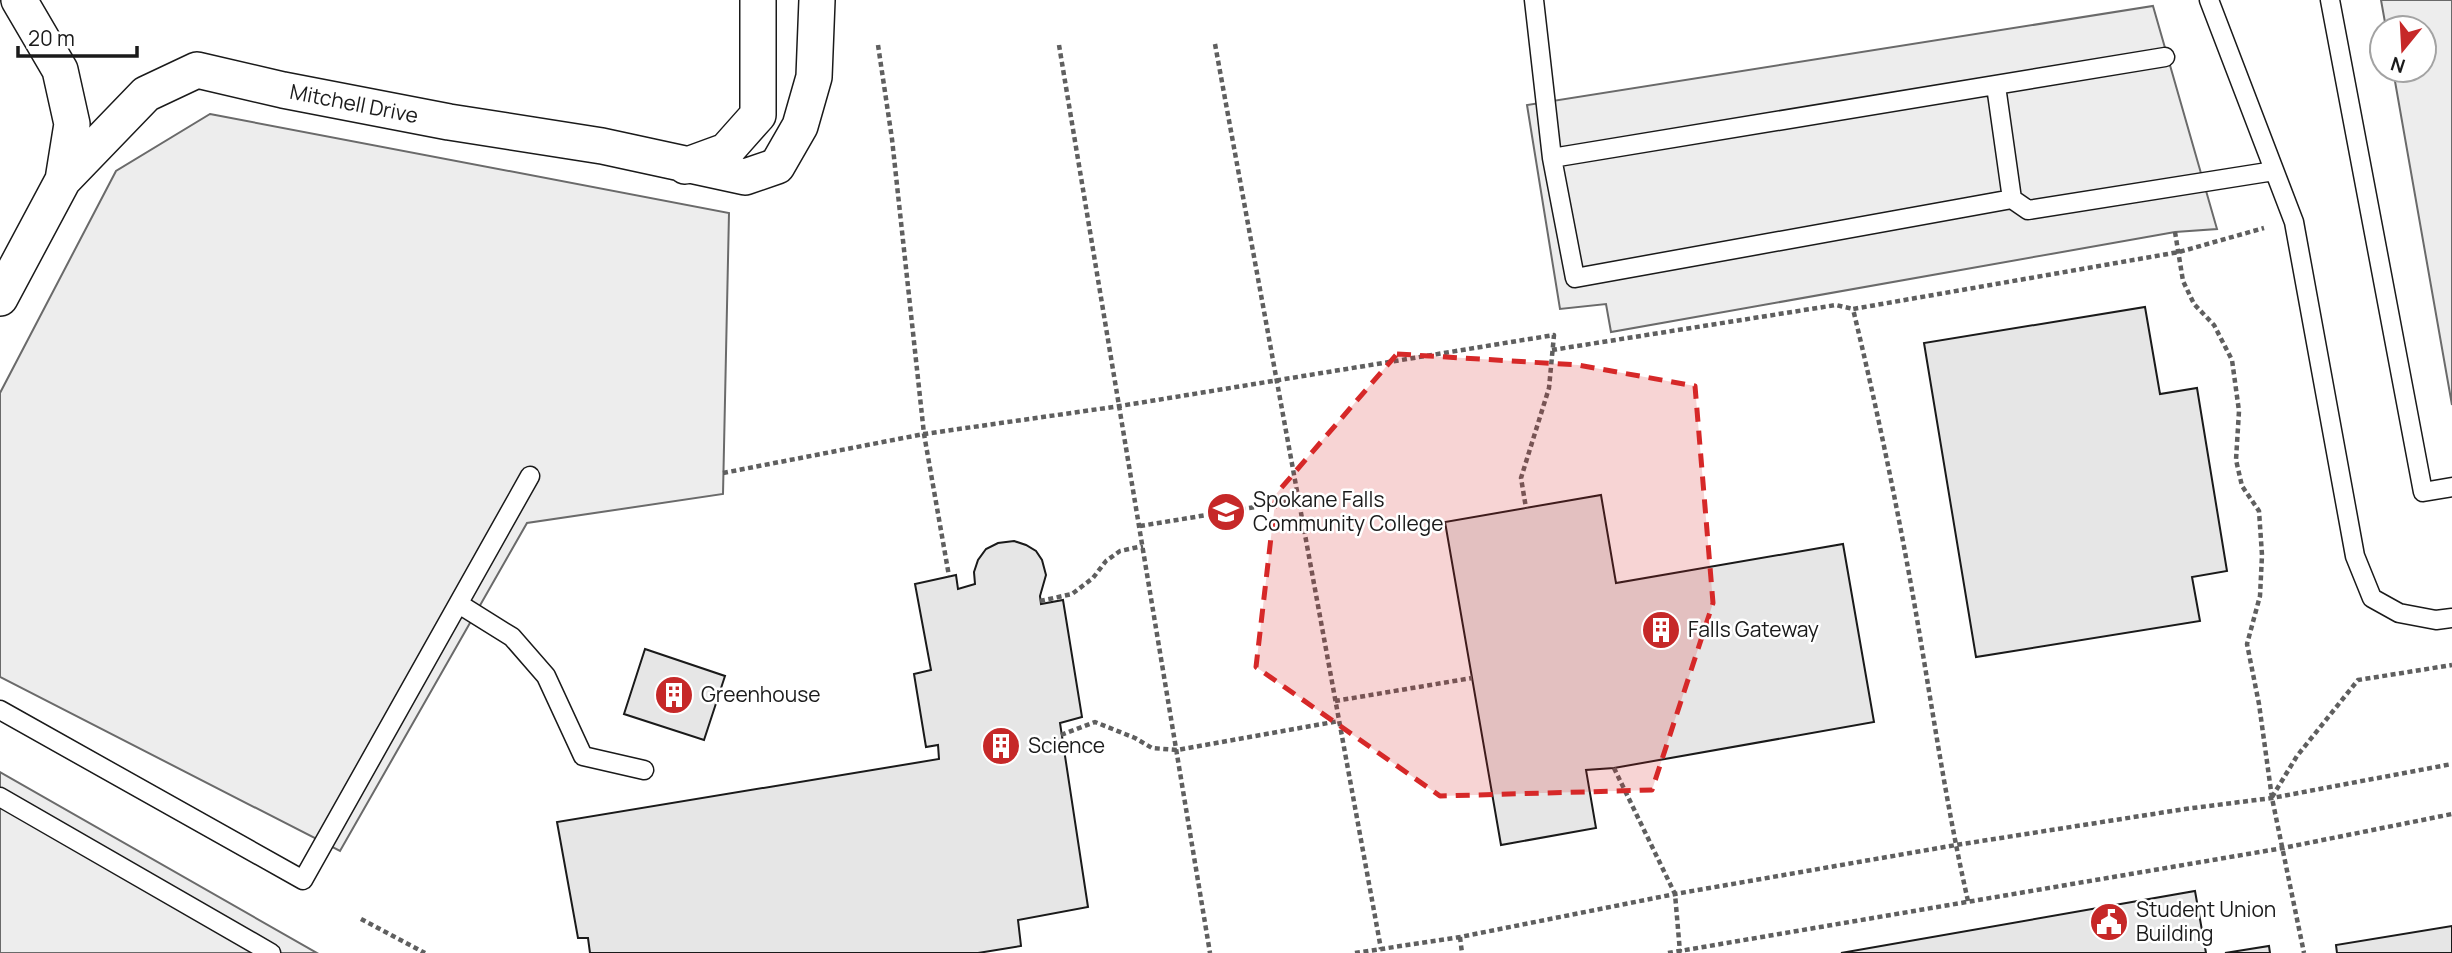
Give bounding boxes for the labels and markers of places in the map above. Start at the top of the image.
place label: Spokane Falls Community College [1253,485,1444,537]
school or university icon: Spokane Falls Community College [1205,491,1247,533]
building icon: Falls Gateway [1640,609,1682,651]
place label: Falls Gateway [1688,615,1819,643]
building icon: Greenhouse [653,674,695,716]
place label: Greenhouse [701,680,821,708]
building icon: Science [980,725,1022,767]
place label: Science [1028,731,1105,759]
place label: Student Union Building [2136,895,2276,947]
public building icon: Student Union Building [2088,901,2130,943]

